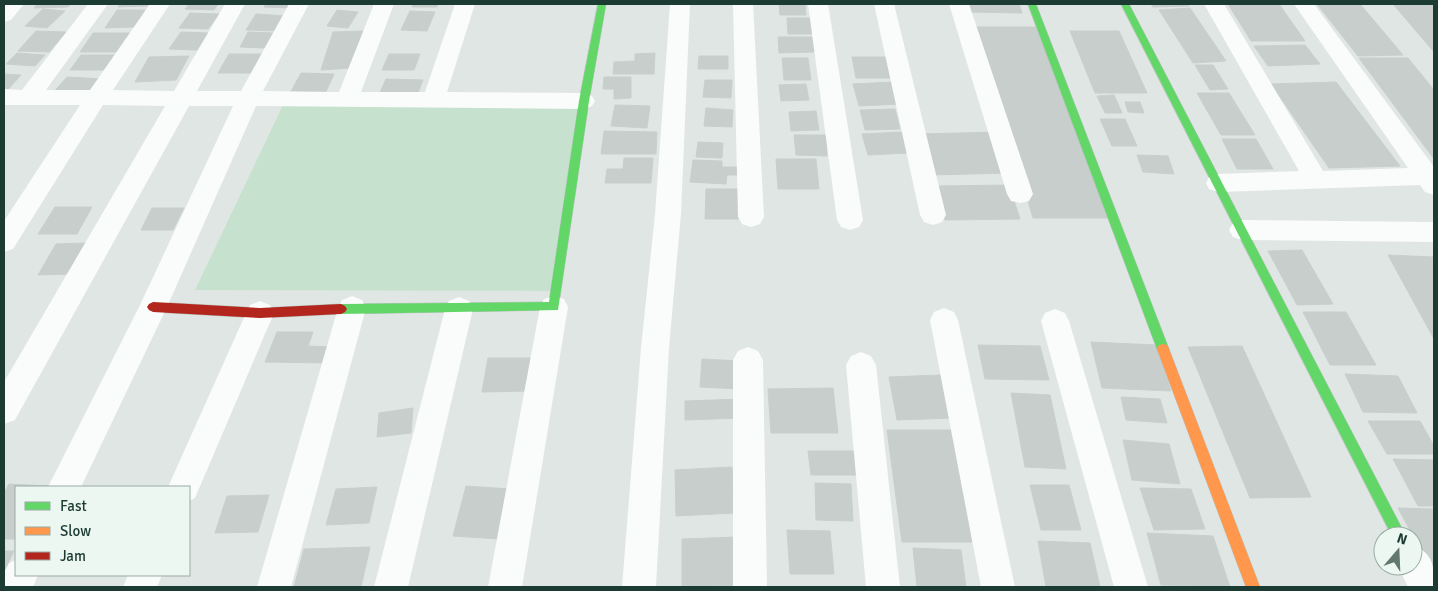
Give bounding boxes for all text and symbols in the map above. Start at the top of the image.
legend [15,486,190,576]
text: Fast [60,497,87,515]
text: Slow [60,522,91,540]
north arrow [1373,526,1423,576]
text: N [1395,530,1409,549]
text: Jam [60,547,86,565]

